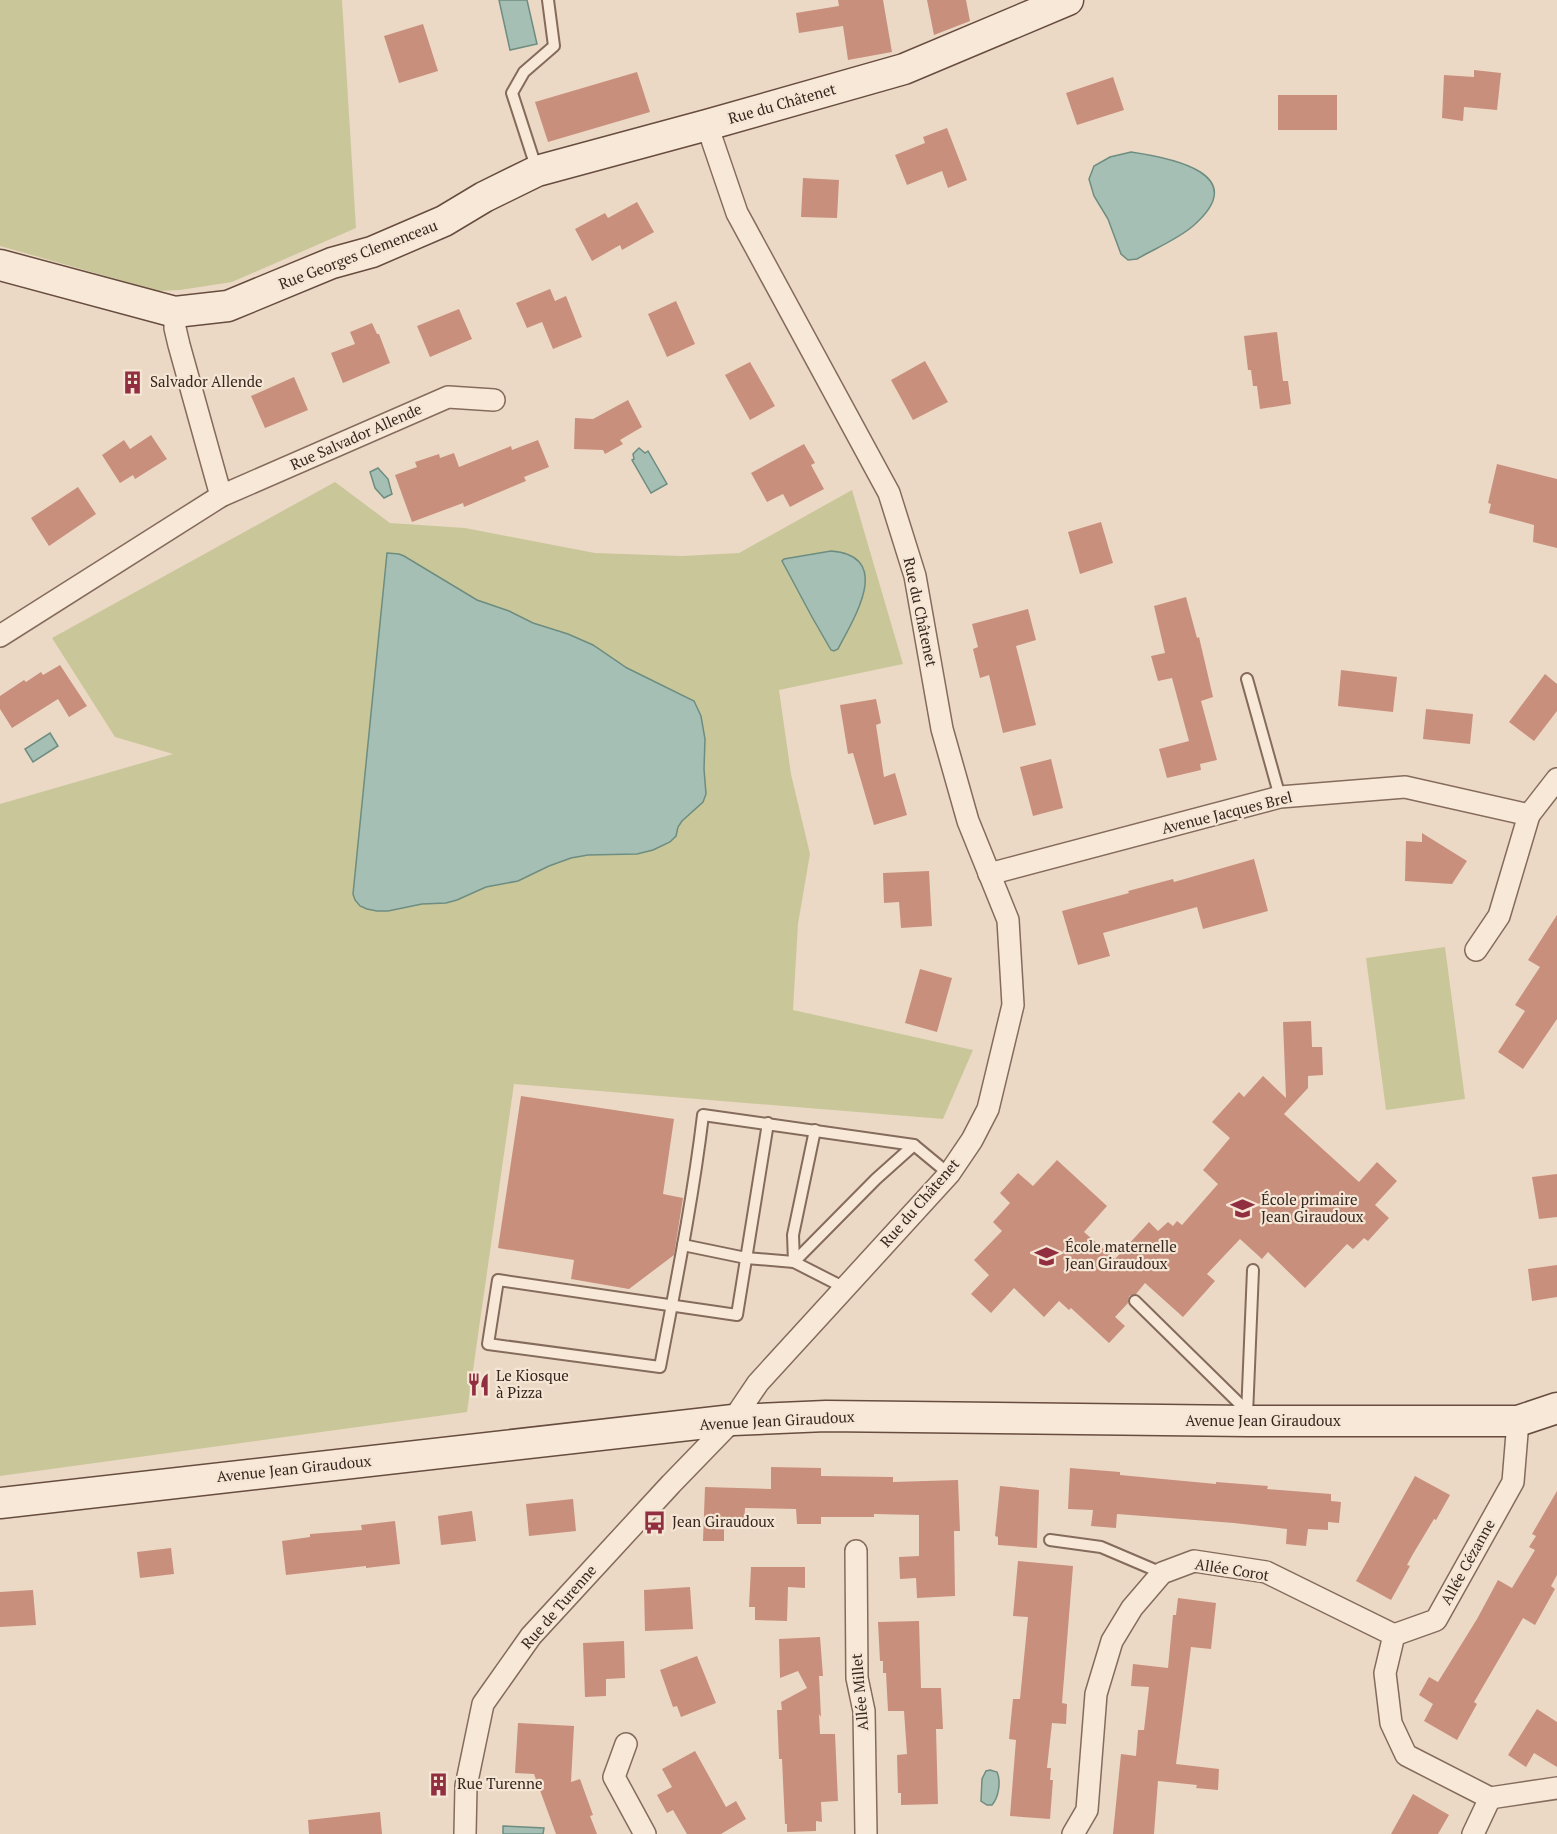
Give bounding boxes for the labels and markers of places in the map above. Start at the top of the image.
building icon: Salvador Allende [119,369,145,395]
place label: Salvador Allende [150,371,263,391]
place label: École primaire Jean Giraudoux [1261,1189,1364,1226]
school or university icon: École primaire Jean Giraudoux [1230,1196,1256,1222]
place label: École maternelle Jean Giraudoux [1065,1236,1177,1273]
school or university icon: École maternelle Jean Giraudoux [1034,1243,1060,1269]
place label: Le Kiosque à Pizza [496,1365,569,1402]
restaurant icon: Le Kiosque à Pizza [465,1372,491,1398]
bus stop icon: Jean Giraudoux [641,1509,667,1535]
place label: Jean Giraudoux [672,1511,775,1531]
building icon: Rue Turenne [426,1771,452,1797]
place label: Rue Turenne [457,1773,542,1793]

